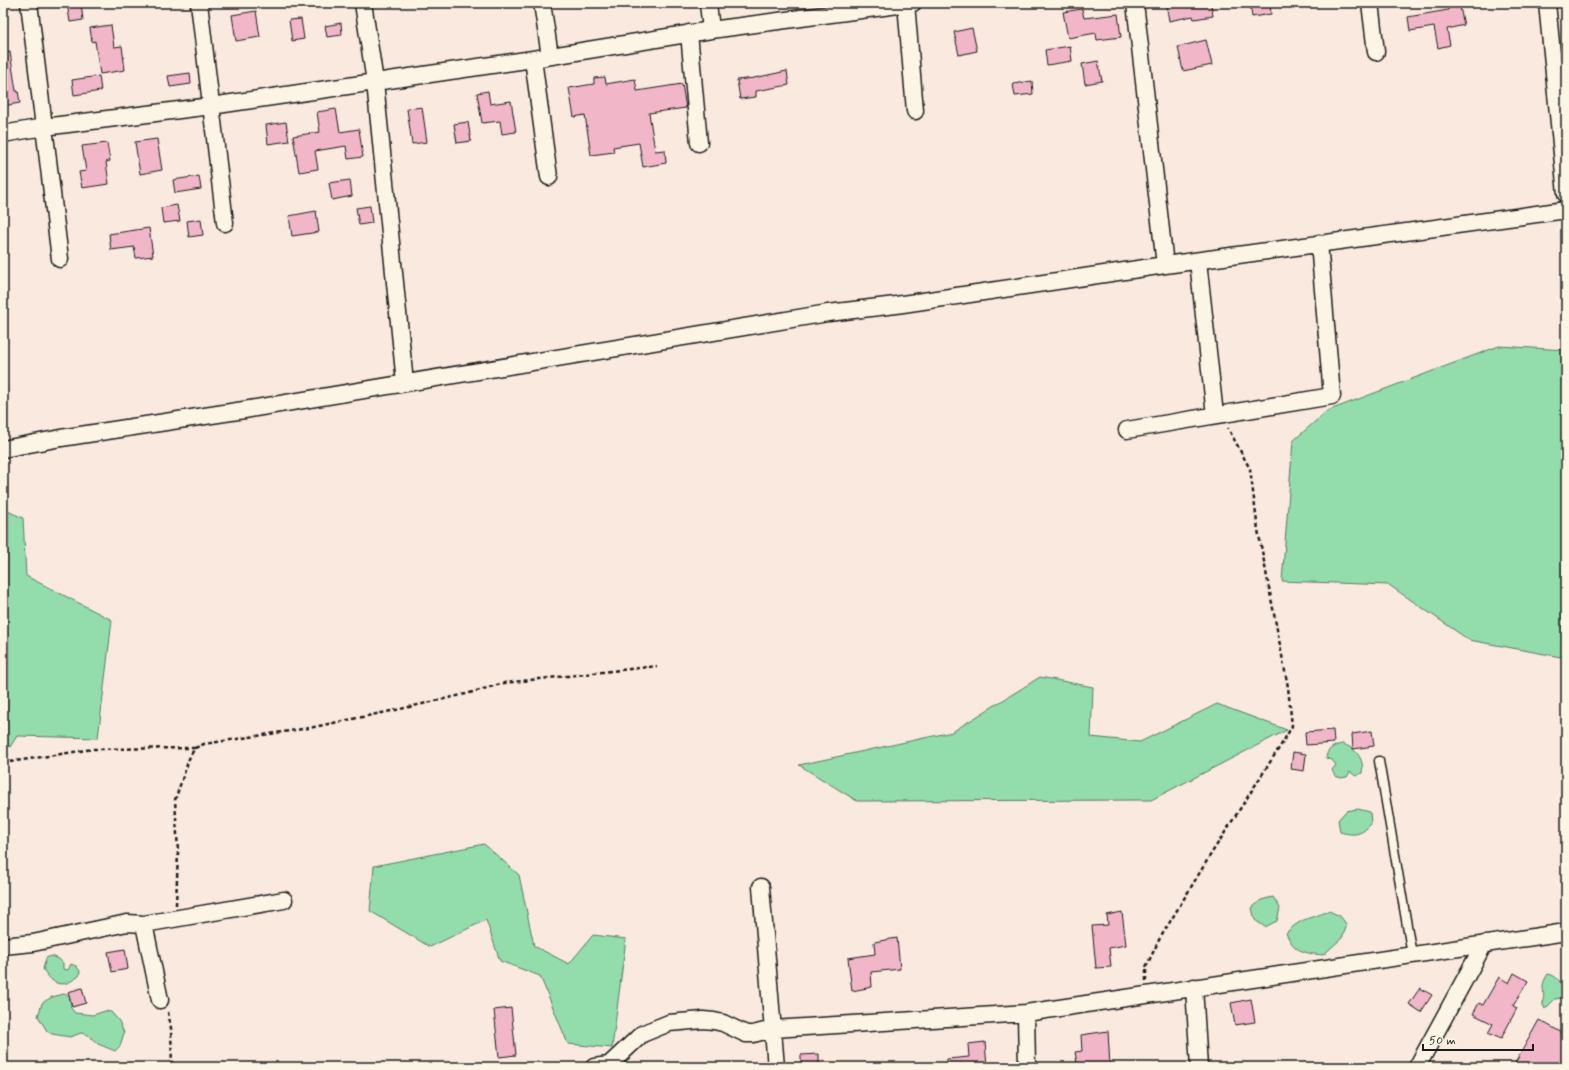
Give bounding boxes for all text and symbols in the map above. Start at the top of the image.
scale bar [1423,1026,1533,1052]
text: 50 m [1429,1033,1456,1049]

